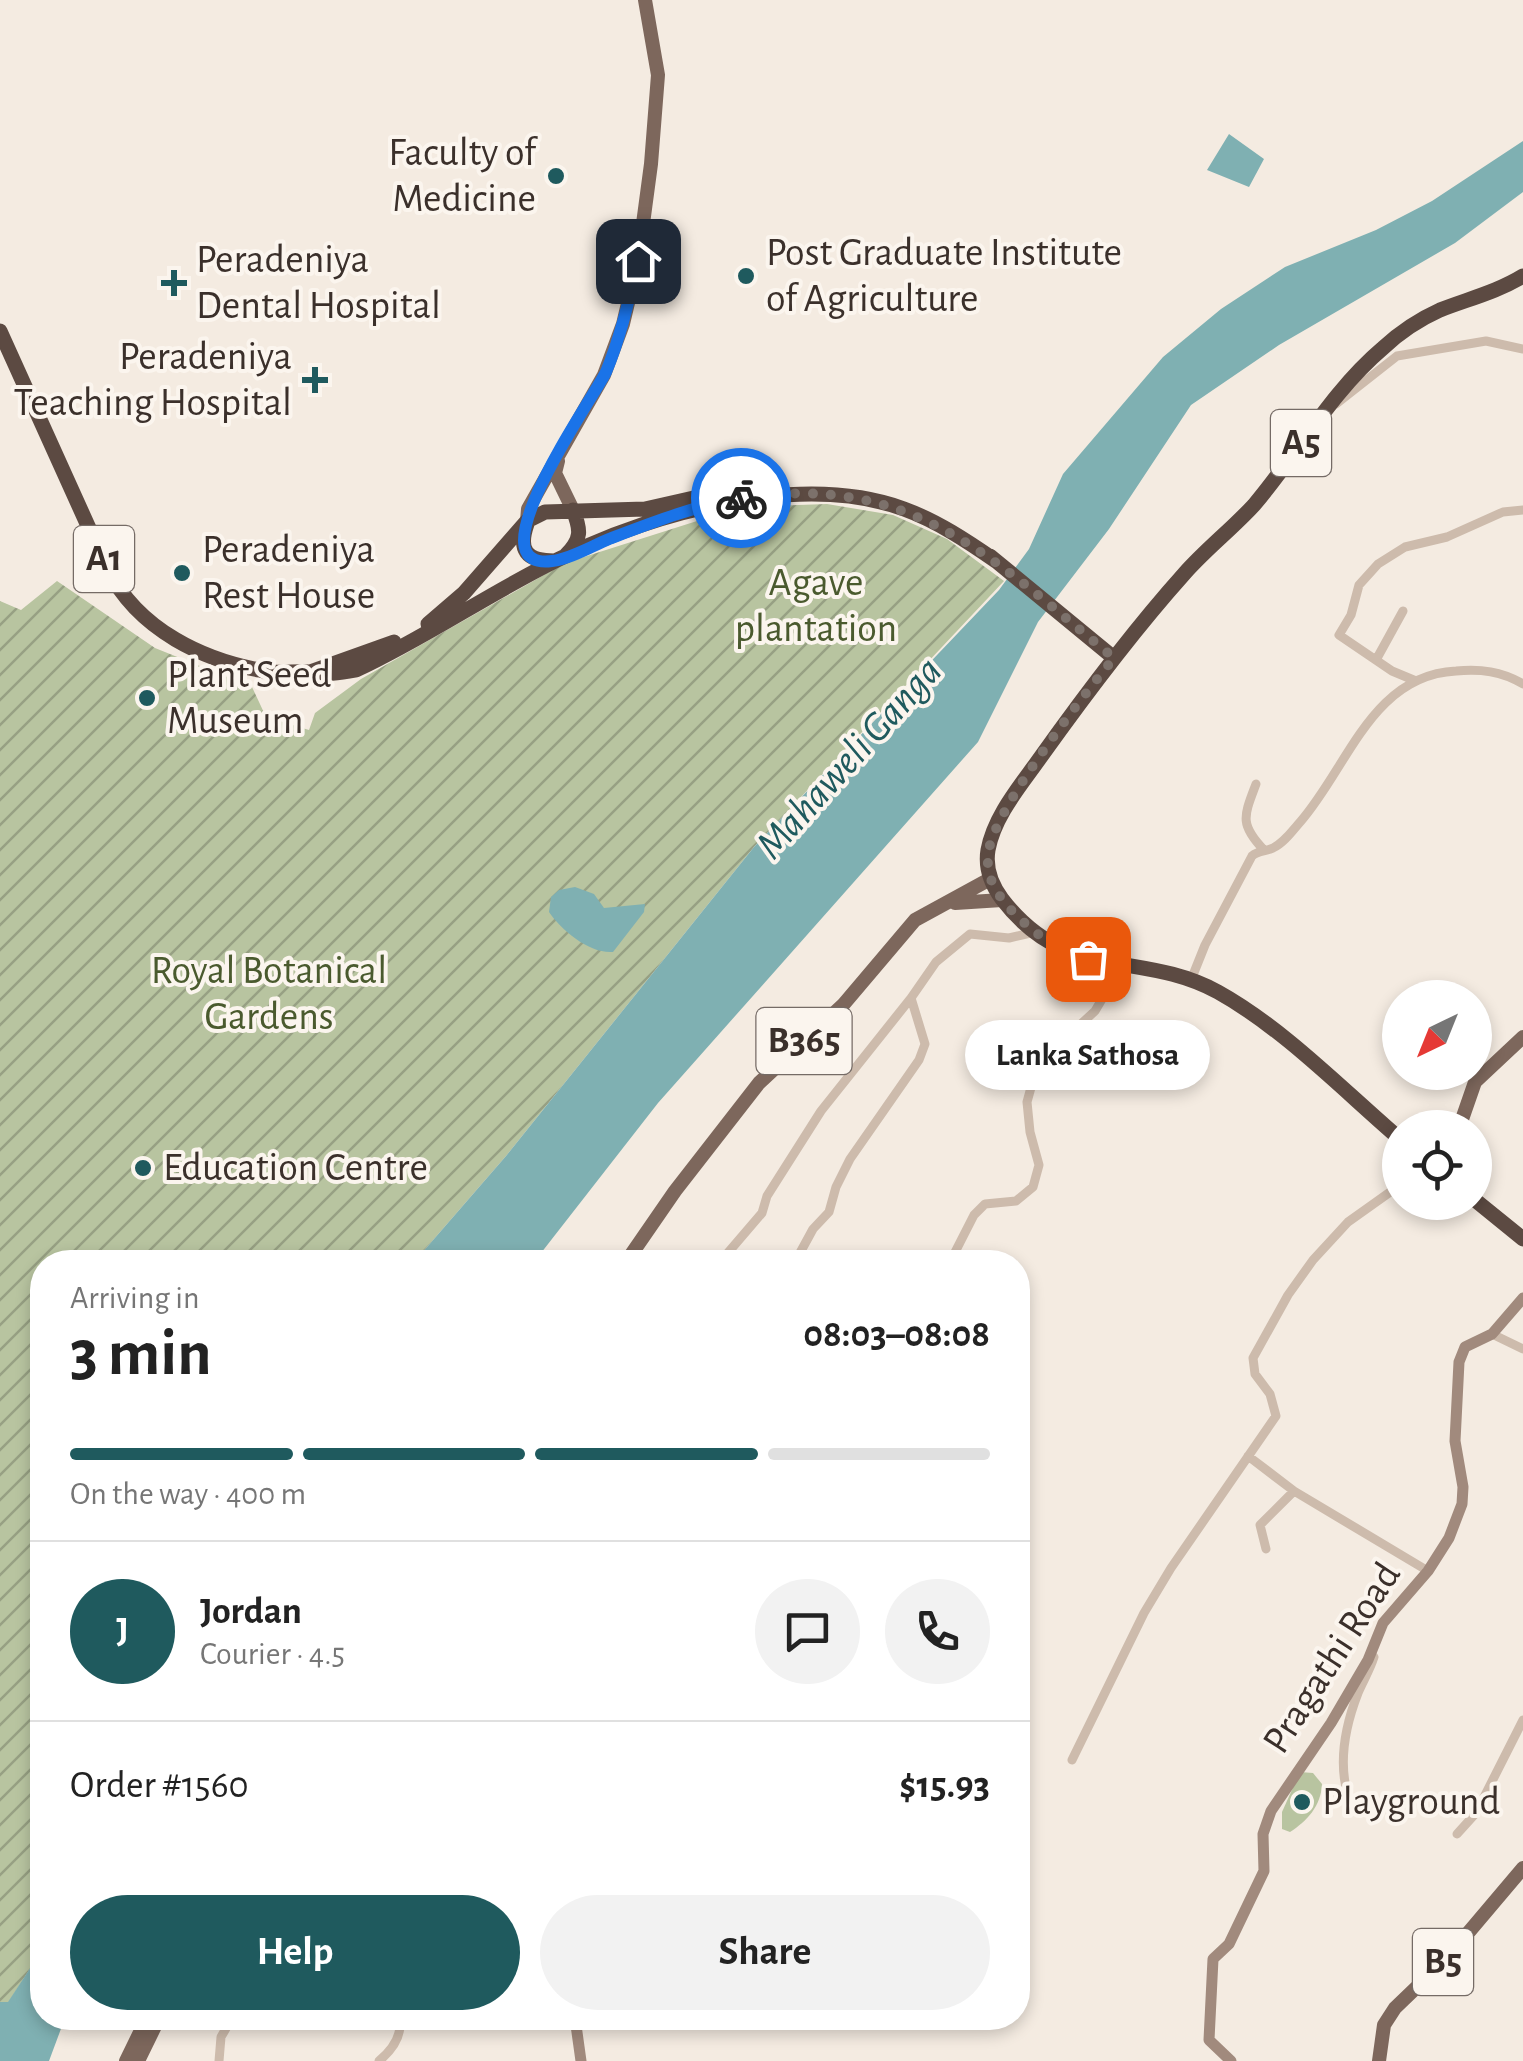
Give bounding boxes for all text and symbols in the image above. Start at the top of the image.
place label: Faculty of Medicine [388,133,538,219]
marker: Faculty of Medicine [545,165,567,187]
pin [596,219,681,304]
place label: Post Graduate Institute of Agriculture [766,233,1122,319]
icon: home [611,234,666,289]
place label: Peradeniya Dental Hospital [196,240,441,326]
marker: Post Graduate Institute of Agriculture [735,265,757,287]
marker: Peradeniya Dental Hospital [161,270,187,296]
place label: Peradeniya Teaching Hospital [13,337,292,423]
marker: Peradeniya Teaching Hospital [302,367,328,393]
road number: A5 [1271,410,1331,476]
courier [691,448,791,548]
icon: bike [714,471,769,526]
road number: A1 [74,526,134,592]
place label: Peradeniya Rest House [202,530,375,616]
marker: Peradeniya Rest House [171,562,193,584]
park label: Agave plantation [735,563,897,649]
water label: Mahaweli Ganga [748,649,950,867]
place label: Plant Seed Museum [167,655,331,741]
marker: Plant Seed Museum [136,687,158,709]
pin [1046,917,1131,1002]
icon: bag [1061,932,1116,987]
park label: Royal Botanical Gardens [151,951,387,1037]
north arrow [1382,980,1492,1090]
map controls [1382,980,1492,1220]
road number: B365 [756,1008,852,1074]
callout: Lanka Sathosa [966,1019,1210,1089]
text: Lanka Sathosa [996,1039,1179,1071]
button: locate [1382,1110,1492,1220]
place label: Education Centre [163,1148,428,1188]
marker: Education Centre [132,1157,154,1179]
text: Arriving in [70,1282,199,1314]
text: 08:03–08:08 [803,1316,990,1354]
text: 3 min [70,1322,212,1387]
text: On the way · 400 m [70,1478,306,1510]
street label: Pragathi Road [1256,1556,1408,1760]
button: chat [755,1579,860,1684]
button: phone [885,1579,990,1684]
text: Jordan [200,1593,302,1631]
text: J [116,1612,129,1650]
text: Courier · 4.5 [200,1638,345,1670]
text: Order #1560 [70,1767,249,1805]
text: $15.93 [899,1767,990,1805]
place label: Playground [1322,1782,1500,1822]
marker: Playground [1291,1791,1313,1813]
button: Help [70,1895,520,2010]
button: Share [540,1895,990,2010]
road number: B5 [1413,1929,1473,1995]

